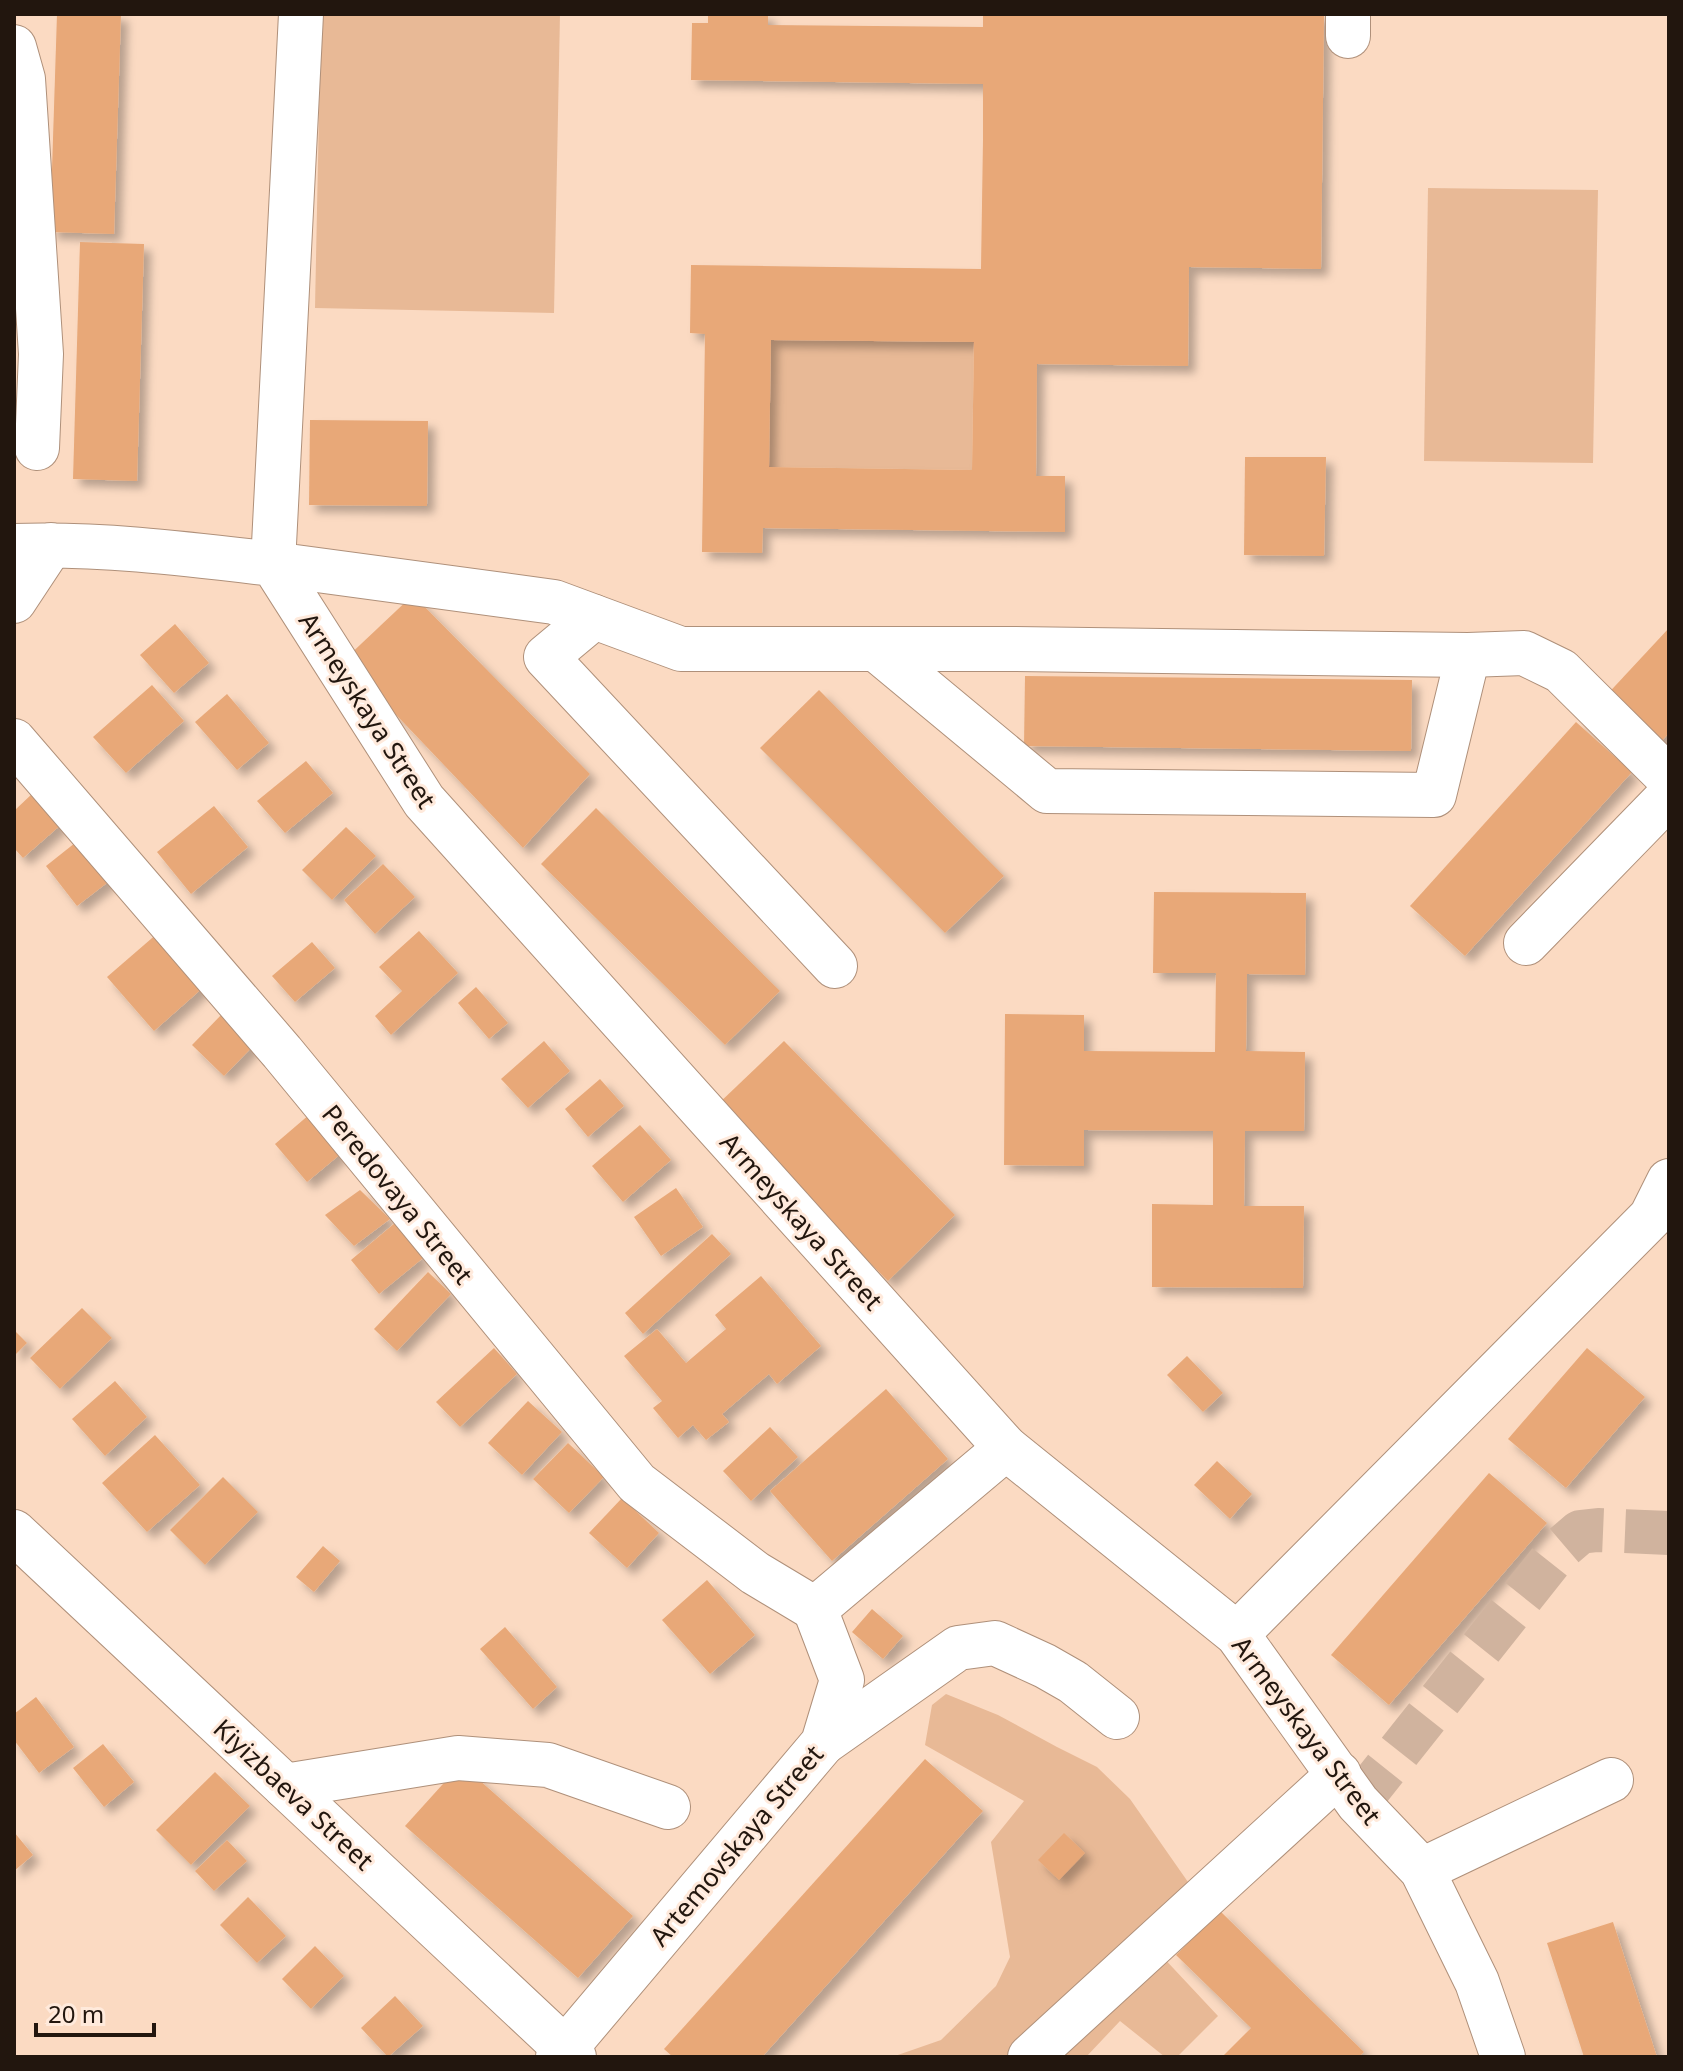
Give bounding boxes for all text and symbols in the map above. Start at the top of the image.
street label: Armeyskaya Street [291,605,445,815]
street label: Peredovaya Street [314,1097,482,1291]
street label: Armeyskaya Street [713,1125,891,1317]
street label: Armeyskaya Street [1224,1628,1390,1832]
street label: Kiyizbaeva Street [206,1710,382,1878]
street label: Artemovskaya Street [641,1737,831,1953]
scale bar [36,1987,154,2037]
text: 20 m [48,1997,104,2030]

